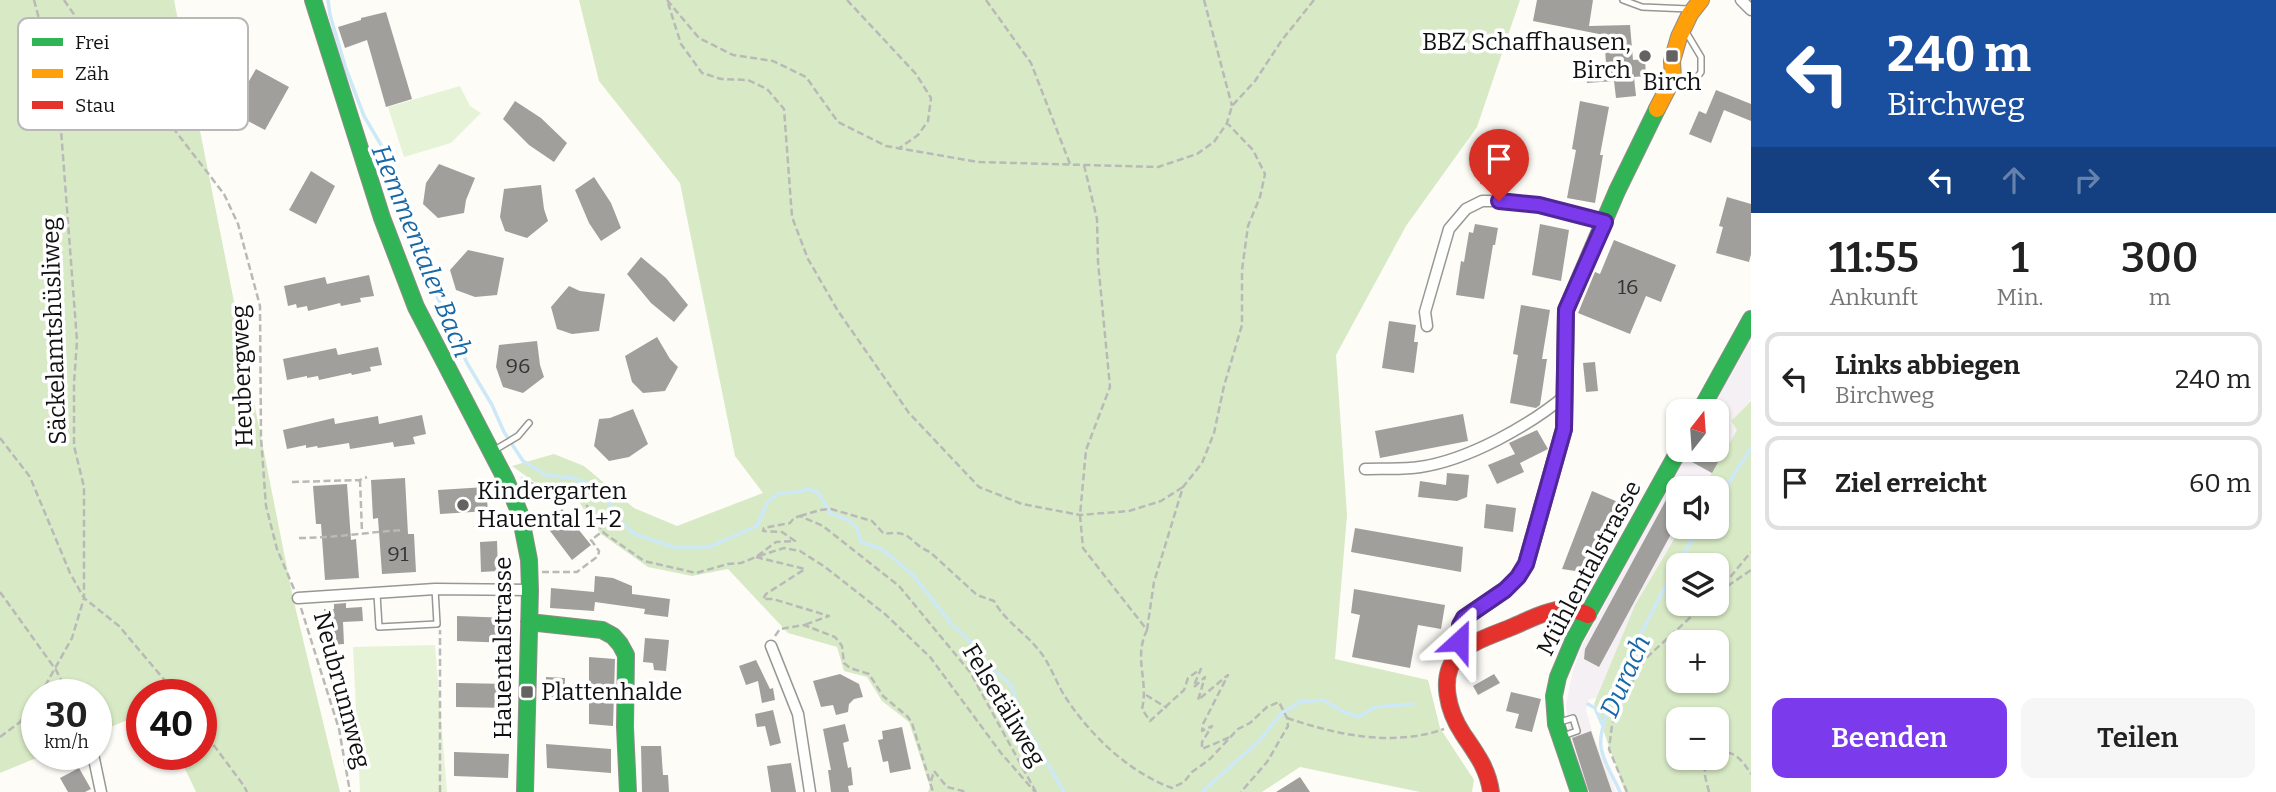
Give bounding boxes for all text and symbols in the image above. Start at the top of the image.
legend [18,18,248,130]
text: 240 m [1887,25,2031,84]
place label: BBZ Schaffhausen, Birch [1422,28,1631,84]
icon: left [1772,28,1863,119]
text: Frei [75,31,110,54]
marker: BBZ Schaffhausen, Birch [1637,48,1653,64]
marker: Birch [1664,48,1680,64]
text: Zäh [75,62,109,85]
place label: Birch [1643,68,1702,96]
text: Birchweg [1887,85,2025,123]
text: Stau [75,94,115,117]
pin [1469,129,1529,201]
water label: Hemmentaler Bach [365,140,478,362]
icon: arrive [1480,140,1518,178]
icon: left [1922,161,1960,199]
icon: ahead [1995,161,2033,199]
icon: right [2068,161,2106,199]
street label: Säckelamtshüsliweg [36,217,72,445]
text: 11:55 [1828,233,1919,283]
text: 1 [2011,233,2029,283]
text: 300 [2121,233,2199,283]
house number: 16 [1618,274,1638,300]
text: Ankunft [1830,283,1918,311]
text: Min. [1997,283,2043,311]
text: m [2149,283,2171,311]
street label: Heubergweg [226,304,258,448]
text: Links abbiegen [1835,350,2020,381]
house number: 96 [506,353,530,379]
icon: left [1776,360,1814,398]
text: 240 m [2175,364,2251,395]
text: Birchweg [1835,381,1934,409]
north arrow [1666,399,1729,462]
map controls [1666,399,1729,770]
icon: arrive [1776,464,1814,502]
text: Ziel erreicht [1835,468,1987,499]
text: 60 m [2189,468,2251,499]
street label: Mühlentalstrasse [1531,476,1647,660]
button: sound [1666,476,1729,539]
place label: Kindergarten Hauental 1+2 [477,477,627,533]
marker: Kindergarten Hauental 1+2 [455,497,471,513]
house number: 91 [388,541,409,567]
button: layers [1666,553,1729,616]
street label: Hauentalstrasse [489,557,517,739]
position arrow [1422,604,1496,678]
street label: Neubrunnweg [308,609,376,771]
water label: Durach [1594,630,1657,722]
button: + [1666,630,1729,693]
street label: Felsetäliweg [957,639,1051,771]
place label: Plattenhalde [541,678,682,706]
speed limit sign: 40 [126,679,217,770]
marker: Plattenhalde [519,684,535,700]
text: 30 [45,694,88,736]
button: Beenden [1772,698,2007,778]
button: Teilen [2021,698,2255,778]
button: − [1666,707,1729,770]
text: km/h [44,731,89,753]

